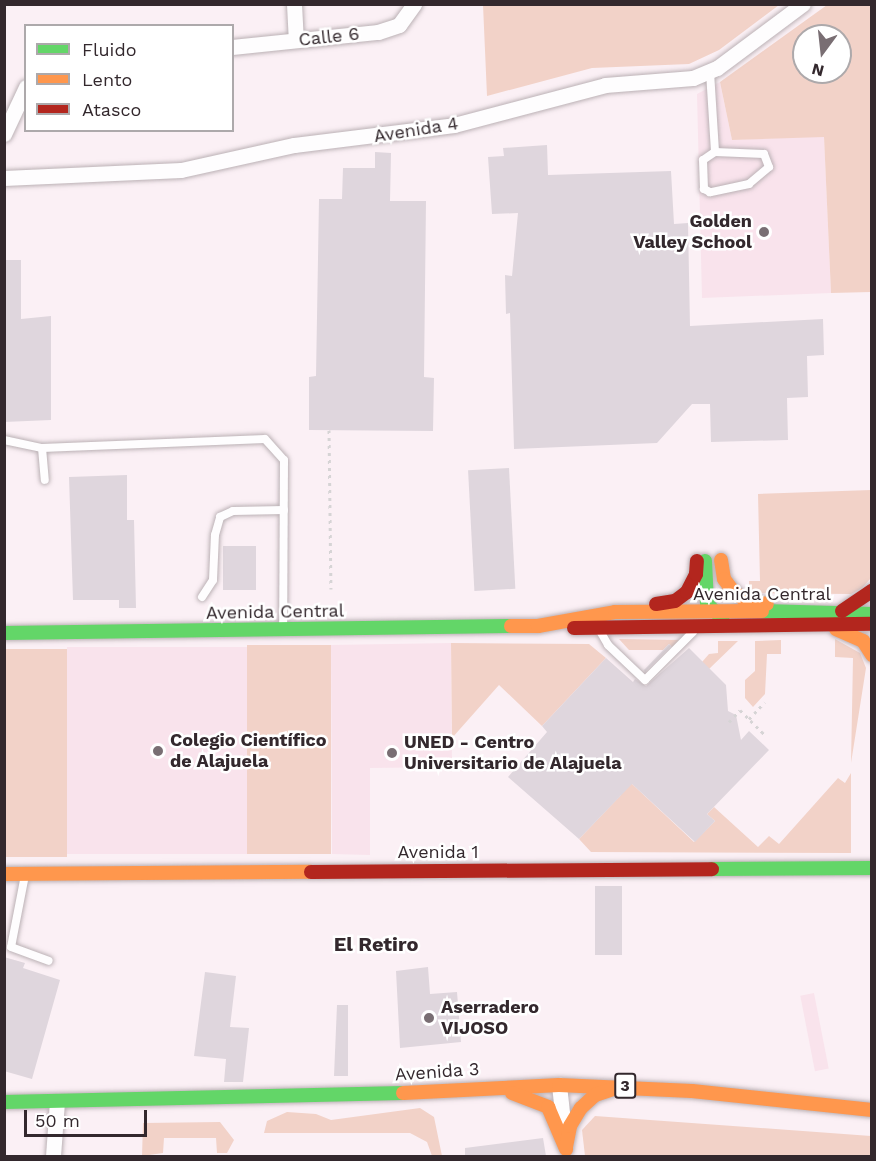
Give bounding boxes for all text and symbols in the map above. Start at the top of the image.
street label: Calle 6 [298,23,360,51]
legend [24,24,234,132]
north arrow [792,24,852,84]
text: Fluido [82,39,136,60]
text: N [810,59,826,81]
text: Lento [82,69,132,90]
text: Atasco [82,99,141,120]
street label: Avenida 4 [372,113,460,147]
place label: Golden Valley School [633,211,752,254]
marker: Golden Valley School [757,225,771,239]
street label: Avenida Central [693,583,831,605]
street label: Avenida Central [205,600,345,624]
place label: Colegio Científico de Alajuela [170,730,326,772]
place label: UNED - Centro Universitario de Alajuela [404,732,622,774]
marker: Colegio Científico de Alajuela [151,744,165,758]
marker: UNED - Centro Universitario de Alajuela [385,746,399,760]
street label: Avenida 1 [397,841,479,863]
district label: El Retiro [334,932,418,956]
place label: Aserradero VIJOSO [441,997,539,1040]
marker: Aserradero VIJOSO [422,1011,436,1025]
street label: Avenida 3 [394,1058,480,1086]
road number: 3 [613,1073,637,1099]
scale bar [27,1098,150,1136]
text: 50 m [35,1110,80,1131]

